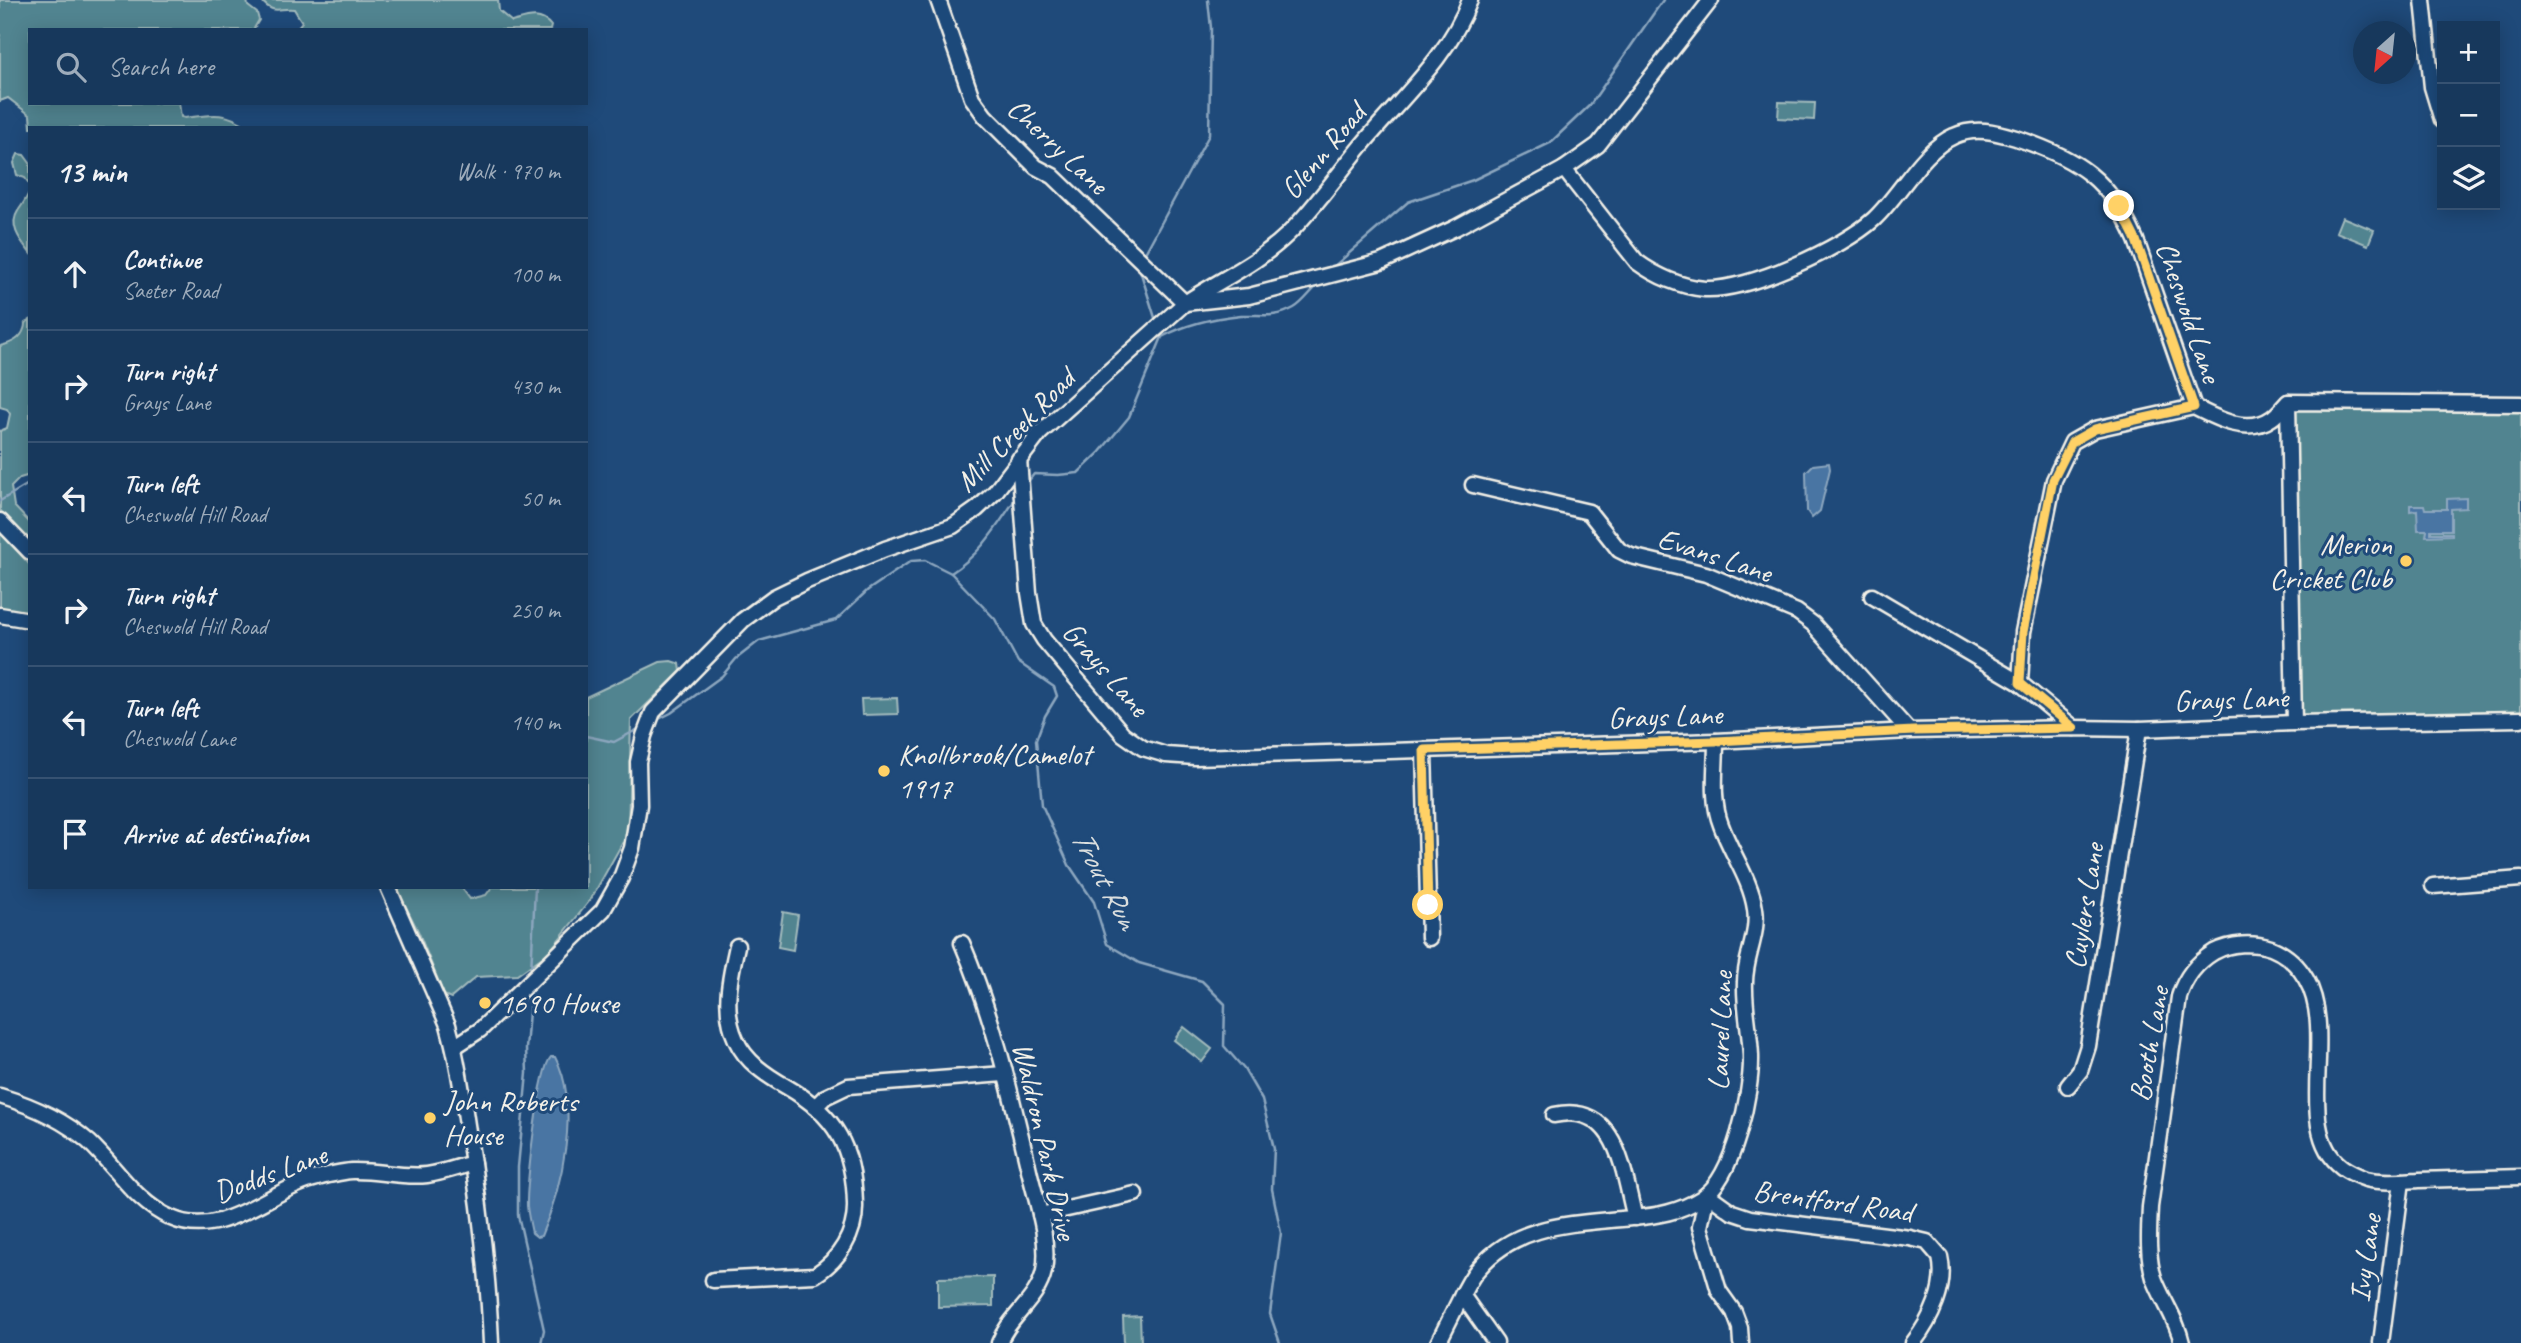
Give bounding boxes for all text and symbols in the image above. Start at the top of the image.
north arrow [2353,21,2416,84]
map controls [2437,21,2500,210]
button: + [2437,21,2500,84]
search box [28,28,588,105]
icon: search [52,48,90,86]
text: Search here [108,50,214,83]
button: − [2437,84,2500,147]
street label: Cherry Lane [999,89,1118,204]
street label: Glenn Road [1272,92,1377,207]
button: layers [2437,147,2500,210]
text: 13 min [56,153,127,191]
text: Walk · 970 m [456,157,560,186]
route end [2103,190,2134,221]
street label: Cheswold Lane [2147,236,2232,390]
text: Continue [123,243,201,276]
icon: ahead [56,255,94,293]
text: 100 m [511,260,560,289]
text: Saeter Road [123,276,219,305]
text: Turn right [123,355,214,388]
street label: Mill Creek Road [947,357,1086,500]
icon: right [56,367,94,405]
text: 430 m [511,372,560,401]
text: Grays Lane [123,388,211,417]
text: Turn left [123,467,198,500]
icon: left [56,479,94,517]
text: 50 m [521,484,560,513]
text: Cheswold Hill Road [123,500,267,529]
street label: Evans Lane [1653,519,1779,592]
place label: Merion Cricket Club [2269,525,2394,597]
marker: Merion Cricket Club [2398,553,2414,569]
text: Turn right [123,579,214,612]
icon: right [56,591,94,629]
text: 250 m [511,596,560,625]
text: Cheswold Hill Road [123,612,267,641]
street label: Grays Lane [1054,613,1159,726]
street label: Grays Lane [2173,678,2291,720]
text: Turn left [123,691,198,724]
street label: Grays Lane [1607,695,1725,737]
icon: left [56,703,94,741]
text: 140 m [511,708,560,737]
text: Cheswold Lane [123,724,235,753]
place label: Knollbrook/Camelot 1917 [898,735,1095,807]
marker: Knollbrook/Camelot 1917 [876,763,892,779]
icon: arrive [56,815,94,853]
text: Arrive at destination [123,818,309,851]
water label: Trout Run [1062,822,1150,939]
street label: Cuylers Lane [2055,838,2113,972]
route start [1412,889,1443,920]
street label: Laurel Lane [1699,969,1741,1091]
street label: Booth Lane [2120,981,2178,1104]
place label: 1690 House [499,984,621,1022]
marker: 1690 House [477,995,493,1011]
street label: Waldron Park Drive [1004,1039,1087,1246]
place label: John Roberts House [442,1082,580,1154]
marker: John Roberts House [422,1110,438,1126]
street label: Dodds Lane [208,1134,334,1211]
street label: Brentford Road [1751,1171,1919,1232]
street label: Ivy Lane [2340,1210,2390,1304]

